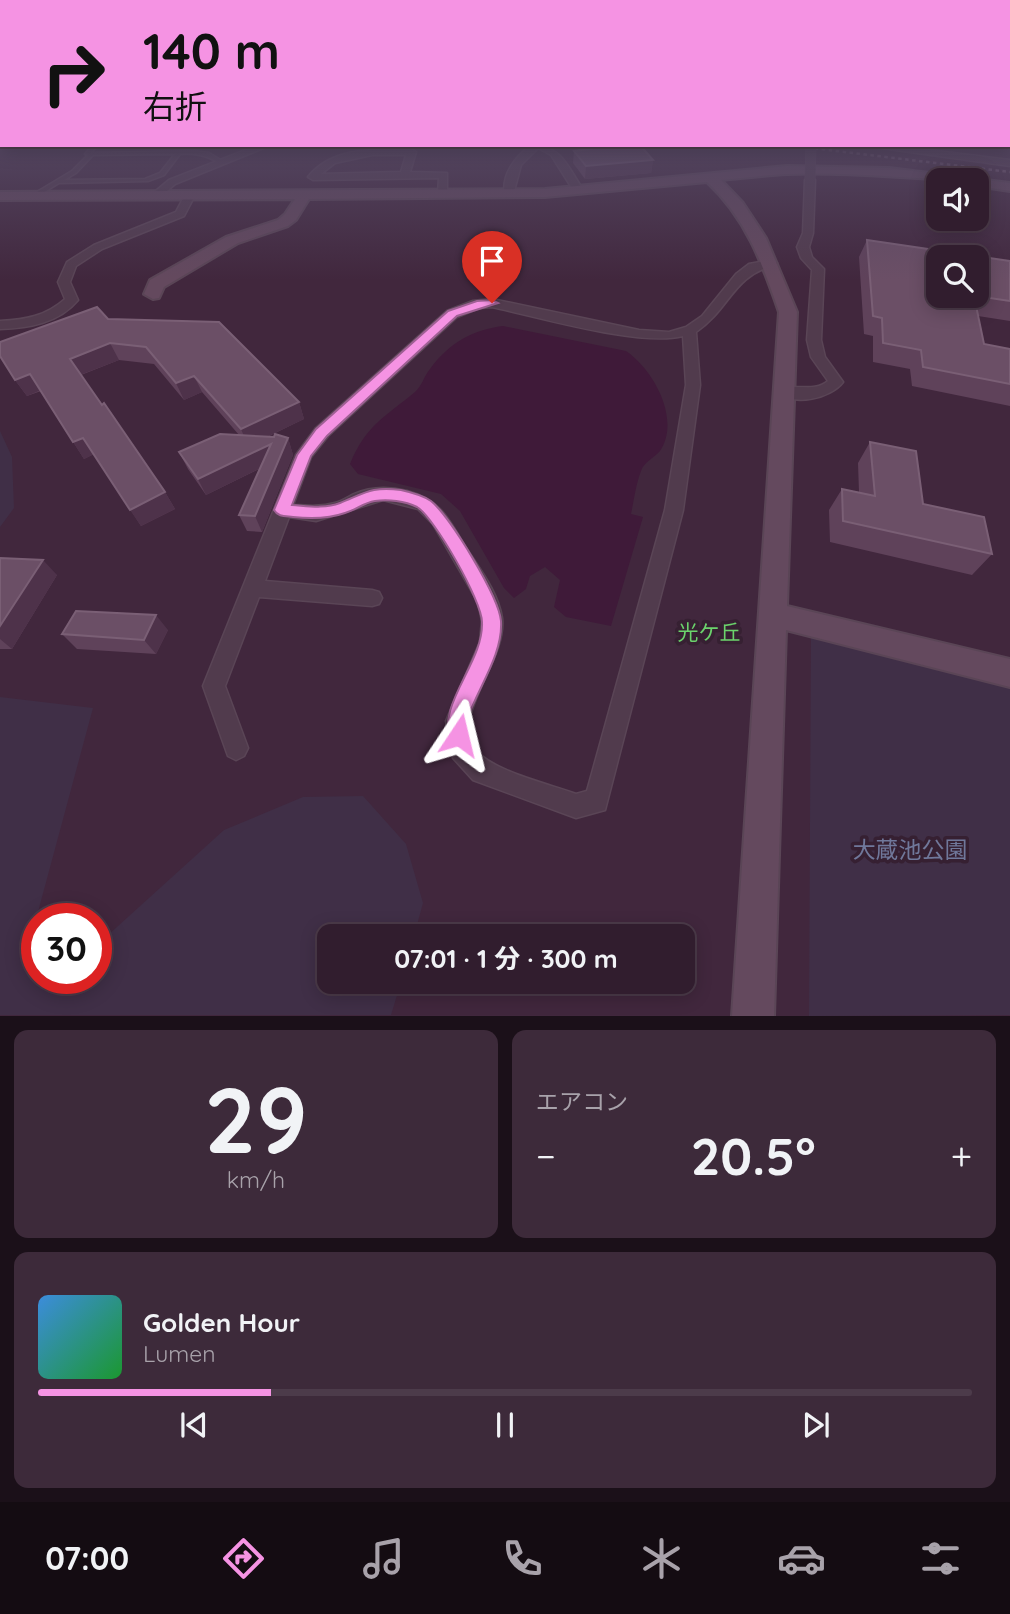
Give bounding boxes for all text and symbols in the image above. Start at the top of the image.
text: 140 m [143,20,280,81]
icon: right [28,28,119,119]
text: 右折 [143,86,207,126]
map controls [926,168,989,308]
button: sound [926,168,989,231]
pin [462,231,522,303]
icon: arrive [473,242,511,280]
button: search [926,245,989,308]
district label: 光ケ丘 [678,619,741,645]
position arrow [422,698,496,772]
park label: 大蔵池公園 [853,835,968,864]
speed limit sign: 30 [21,903,112,994]
text: 07:01 · 1 分 · 300 m [394,942,618,975]
text: 29 [204,1062,308,1176]
text: エアコン [536,1087,628,1116]
text: 20.5° [691,1123,816,1188]
text: − [536,1132,556,1180]
text: + [951,1132,972,1180]
text: km/h [227,1165,285,1194]
text: Golden Hour [143,1306,300,1339]
text: Lumen [143,1339,216,1368]
icon: previous [175,1406,213,1444]
icon: pause [486,1406,524,1444]
icon: next [797,1406,835,1444]
icon: directions [219,1534,268,1583]
icon: music [359,1534,408,1583]
icon: phone [498,1534,547,1583]
icon: climate [637,1534,686,1583]
icon: car [777,1534,826,1583]
icon: filters [916,1534,965,1583]
text: 07:00 [45,1538,129,1578]

